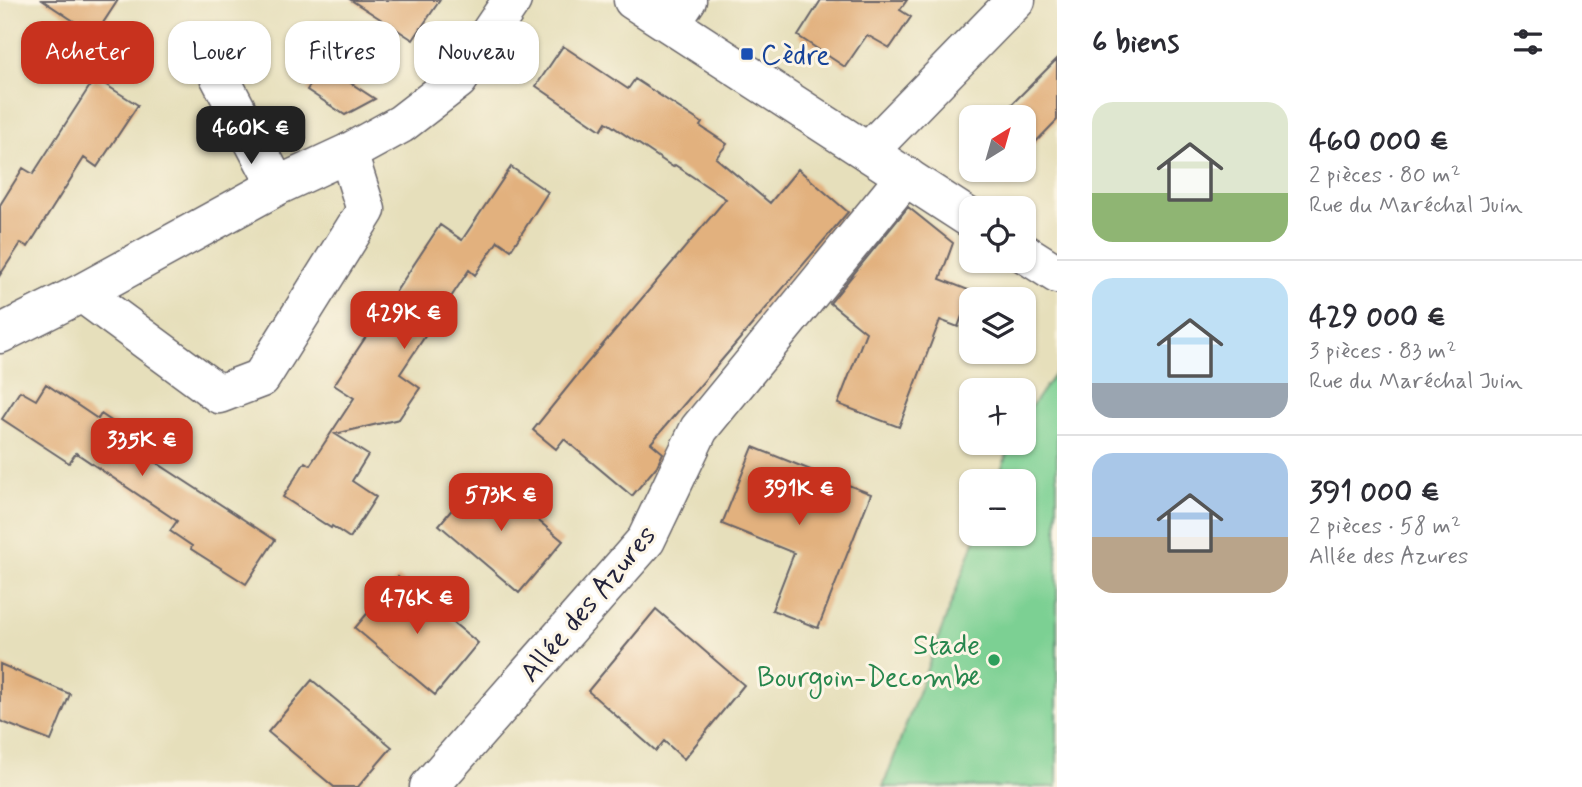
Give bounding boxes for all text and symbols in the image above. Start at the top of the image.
chip: Acheter [21,21,154,84]
chip: Louer [168,21,271,84]
chip: Filtres [285,21,400,84]
chip: Nouveau [414,21,539,84]
text: 6 biens [1092,23,1179,62]
icon: filters [1509,23,1547,61]
place label: Cèdre [761,38,830,75]
marker: Cèdre [739,46,755,62]
north arrow [959,105,1036,182]
map controls [959,105,1036,546]
pin: 460K € [194,106,308,166]
text: 460K € [212,114,290,144]
text: 460 000 € [1309,122,1449,161]
icon: home [1148,130,1232,214]
text: 2 pièces · 80 m² [1309,161,1461,191]
text: Rue du Maréchal Juin [1309,191,1523,221]
button: locate [959,196,1036,273]
button: layers [959,287,1036,364]
pin: 429K € [347,292,461,351]
text: 429 000 € [1309,298,1446,337]
text: 429K € [366,299,442,329]
icon: home [1148,306,1232,390]
text: 3 pièces · 83 m² [1309,337,1456,367]
text: Rue du Maréchal Juin [1309,367,1523,397]
button: + [959,378,1036,455]
pin: 335K € [85,419,199,478]
text: 335K € [107,426,177,456]
pin: 391K € [742,468,856,527]
button: − [959,469,1036,546]
text: 391 000 € [1309,473,1440,512]
pin: 573K € [444,474,558,533]
text: 391K € [764,475,834,505]
text: 573K € [465,481,537,511]
icon: home [1148,481,1232,565]
text: 2 pièces · 58 m² [1309,512,1461,542]
street label: Allée des Azures [512,518,665,691]
text: Allée des Azures [1309,542,1468,572]
pin: 476K € [360,576,474,636]
text: 476K € [380,584,454,614]
place label: Stade Bourgoin-Decombe [757,628,980,699]
marker: Stade Bourgoin-Decombe [986,652,1002,668]

